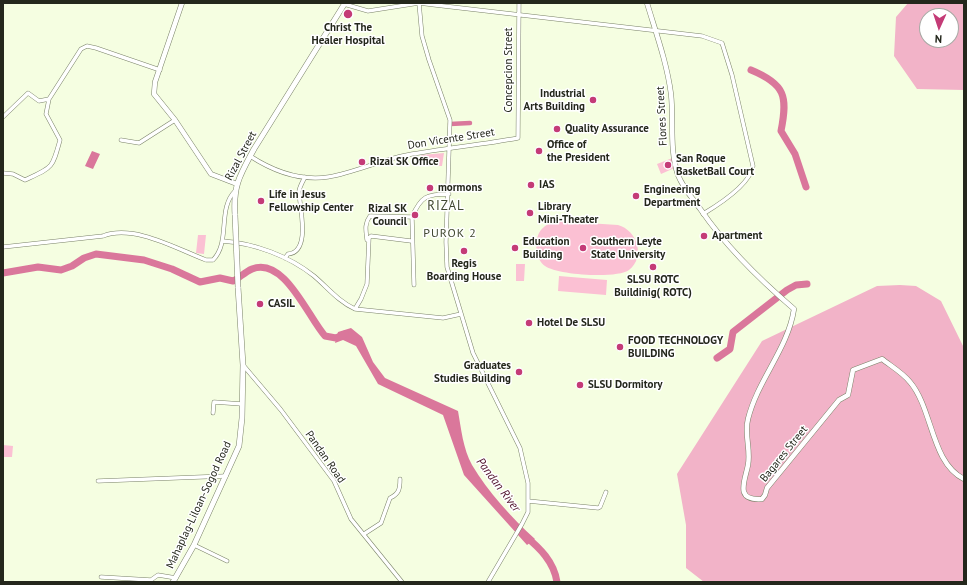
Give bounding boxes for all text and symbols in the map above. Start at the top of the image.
marker: Christ The Healer Hospital [342,8,354,20]
north arrow [919,8,959,48]
place label: Christ The Healer Hospital [312,21,384,47]
street label: Concepcion Street [502,28,516,112]
text: N [934,32,942,46]
street label: Flores Street [654,86,670,146]
place label: Industrial Arts Building [523,87,585,113]
marker: Industrial Arts Building [588,95,598,105]
place label: Quality Assurance [565,122,649,136]
marker: Quality Assurance [552,124,562,134]
street label: Don Vicente Street [407,126,495,152]
street label: Rizal Street [222,129,260,183]
place label: Office of the President [547,138,610,164]
marker: Office of the President [534,146,544,156]
place label: San Roque BasketBall Court [676,152,754,178]
place label: Rizal SK Office [370,155,439,169]
marker: Rizal SK Office [357,157,367,167]
marker: San Roque BasketBall Court [663,160,673,170]
place label: IAS [539,178,555,192]
marker: IAS [526,180,536,190]
place label: mormons [438,181,482,195]
marker: mormons [425,183,435,193]
place label: Engineering Department [644,183,700,209]
place label: Life in Jesus Fellowship Center [269,188,353,214]
marker: Engineering Department [631,191,641,201]
marker: Life in Jesus Fellowship Center [256,196,266,206]
district label: RIZAL [427,198,465,214]
place label: Library Mini-Theater [538,200,598,226]
place label: Rizal SK Council [368,202,407,228]
marker: Library Mini-Theater [525,208,535,218]
marker: Rizal SK Council [410,210,420,220]
district label: PUROK 2 [423,227,477,241]
place label: Apartment [712,229,762,243]
marker: Apartment [699,231,709,241]
place label: Education Building [523,235,570,261]
place label: Southern Leyte State University [591,235,665,261]
marker: Education Building [510,243,520,253]
marker: Southern Leyte State University [578,243,588,253]
marker: Regis Boarding House [459,246,469,256]
place label: Regis Boarding House [427,257,501,283]
marker: SLSU ROTC Buildinig( ROTC) [648,262,658,272]
place label: SLSU ROTC Buildinig( ROTC) [614,273,692,299]
place label: CASIL [268,297,295,311]
marker: CASIL [255,299,265,309]
place label: Hotel De SLSU [537,316,605,330]
marker: Hotel De SLSU [524,318,534,328]
place label: FOOD TECHNOLOGY BUILDING [628,334,723,360]
marker: FOOD TECHNOLOGY BUILDING [615,342,625,352]
place label: Graduates Studies Building [434,359,511,385]
marker: Graduates Studies Building [514,367,524,377]
place label: SLSU Dormitory [588,378,663,392]
marker: SLSU Dormitory [575,380,585,390]
street label: Bagares Street [757,423,811,485]
street label: Pandan Road [302,428,348,486]
street label: Mahaplag-Liloan-Sogod Road [164,439,234,571]
water label: Pandan River [473,455,523,515]

